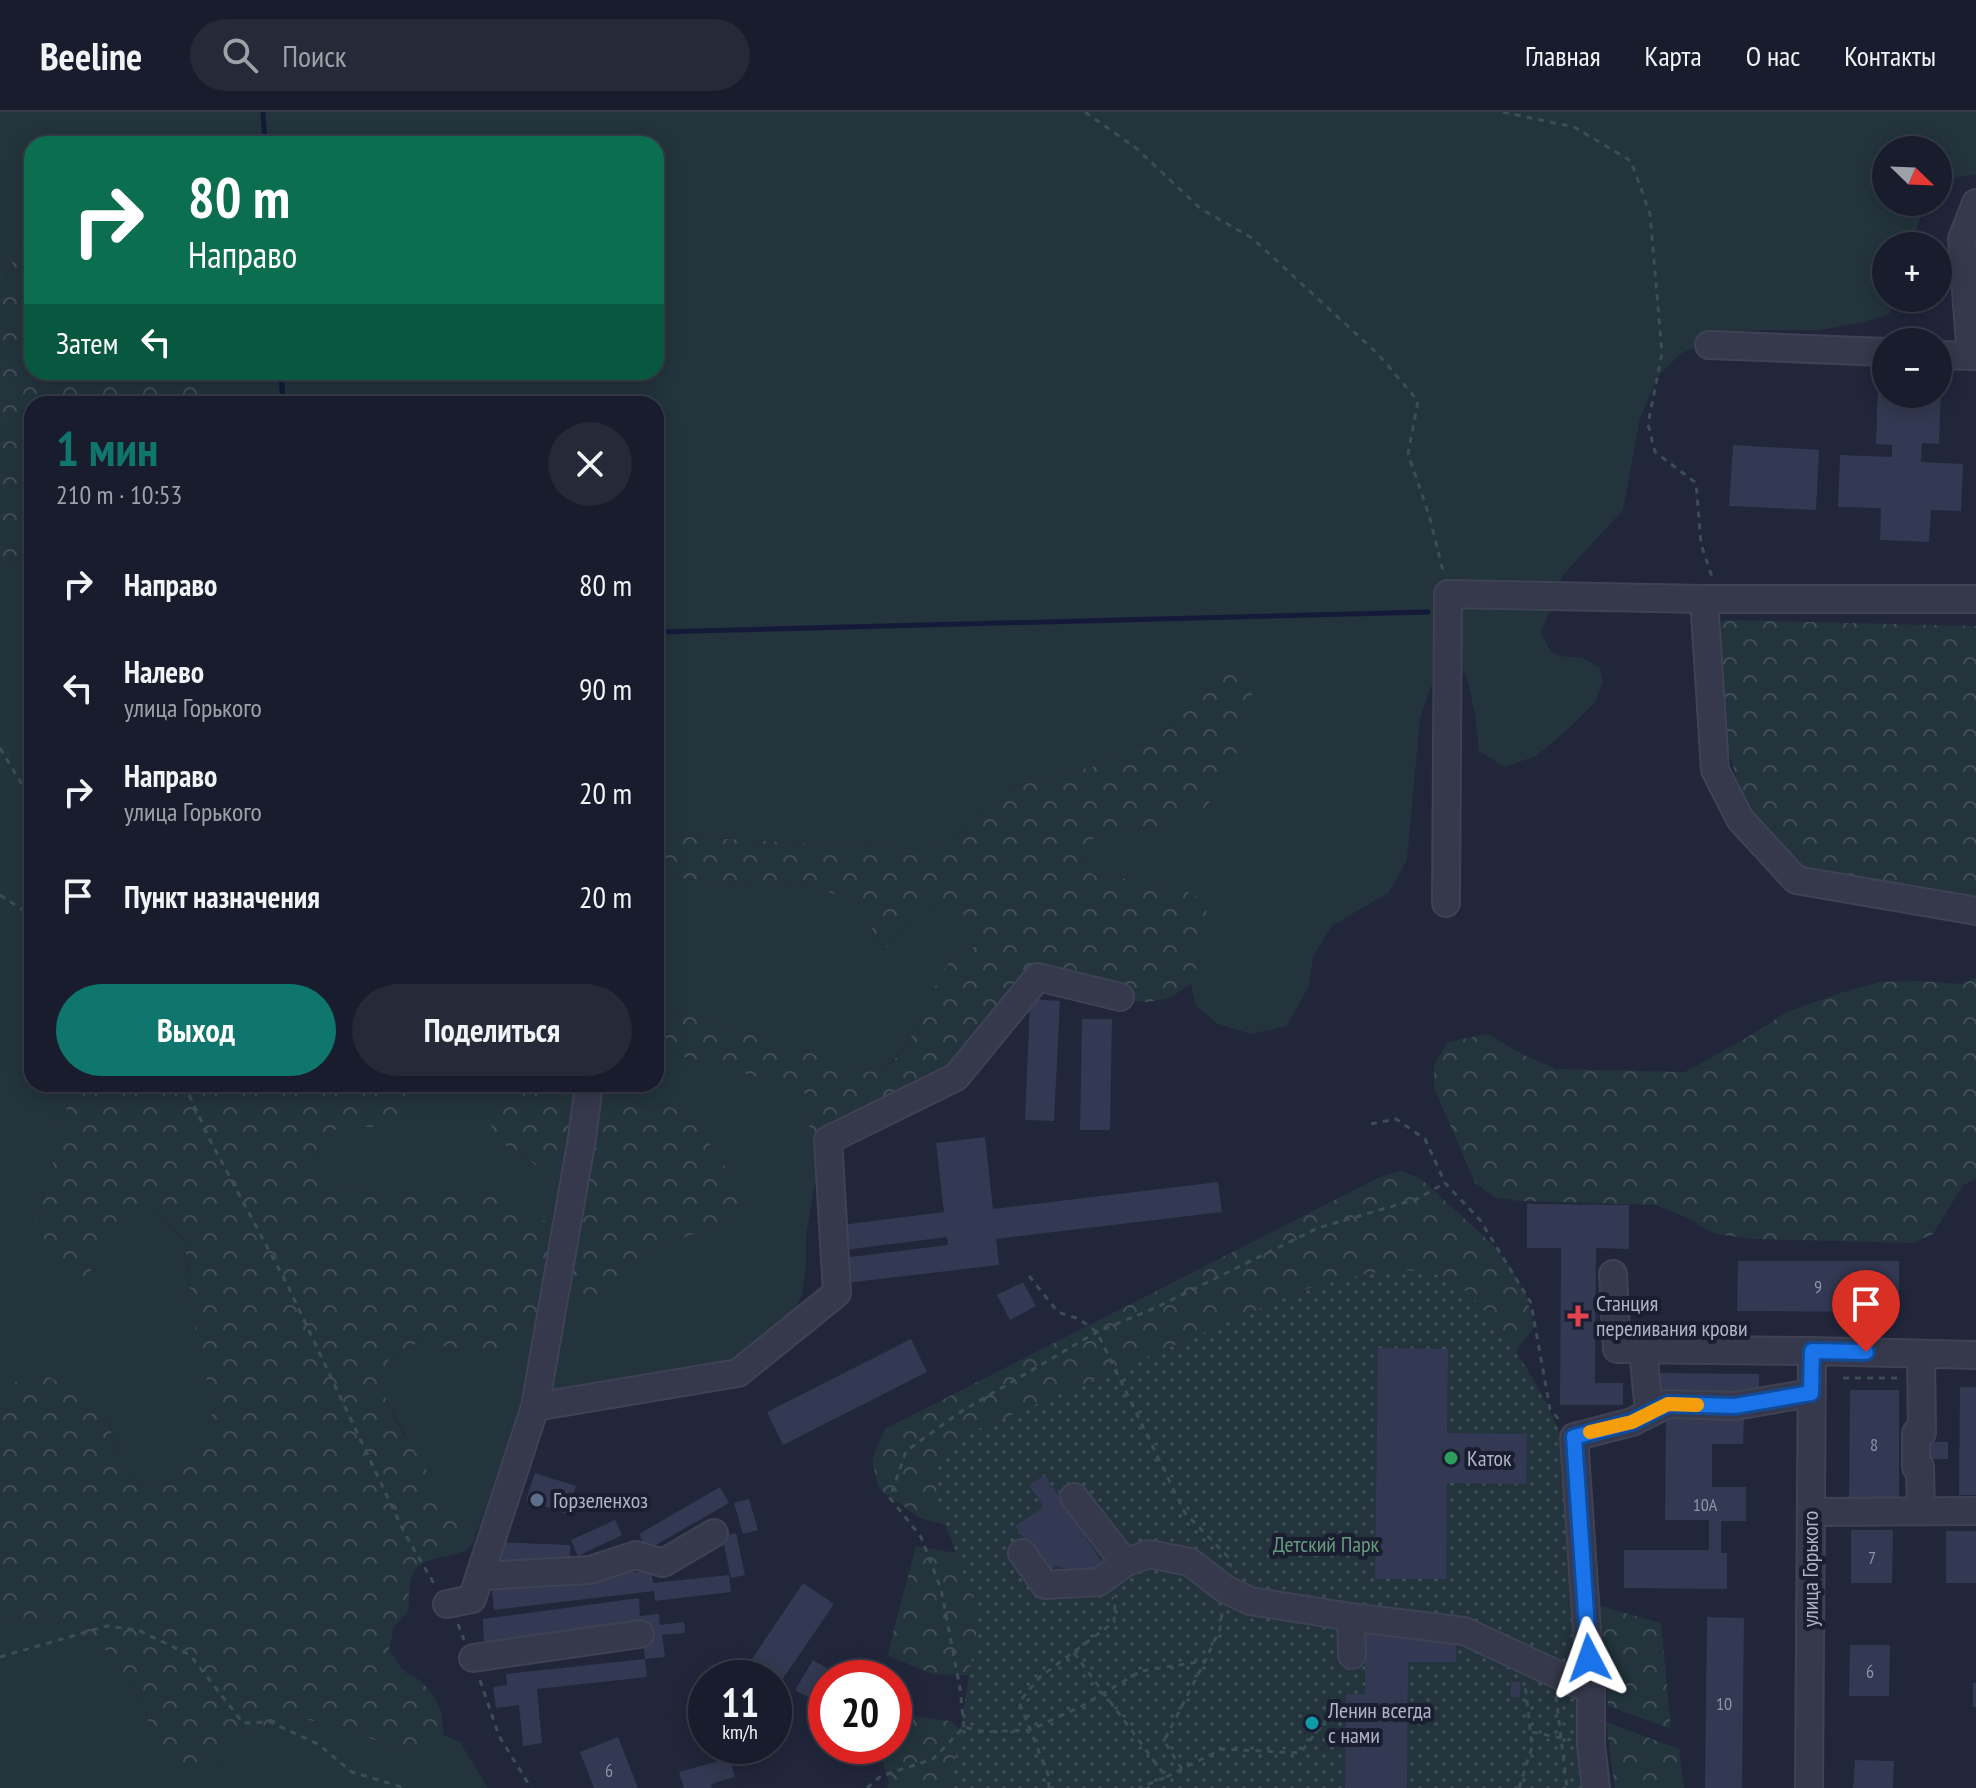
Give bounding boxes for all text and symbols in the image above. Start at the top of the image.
search box [190,19,750,91]
text: Beeline [40,31,142,80]
icon: search [218,33,262,77]
text: Поиск [282,36,346,75]
text: Главная [1525,37,1601,74]
text: Карта [1645,37,1702,74]
text: О нас [1746,37,1800,74]
text: Контакты [1844,37,1936,74]
north arrow [1872,136,1952,216]
map controls [1872,136,1952,408]
text: 80 m [188,161,290,233]
icon: right [56,168,160,272]
text: Направо [188,231,297,278]
button: + [1872,232,1952,312]
icon: left [134,320,178,364]
text: Затем [56,323,118,362]
button: − [1872,328,1952,408]
text: 1 мин [56,417,158,479]
button: close [548,422,632,506]
text: 210 m · 10:53 [56,478,182,511]
icon: right [56,562,100,606]
text: Направо [124,565,217,604]
text: 80 m [579,565,632,604]
text: Налево [124,652,204,691]
icon: left [56,666,100,710]
text: 90 m [579,669,632,708]
text: улица Горького [124,691,262,724]
text: Направо [124,756,217,795]
icon: right [56,770,100,814]
text: 20 m [579,773,632,812]
text: улица Горького [124,795,262,828]
icon: arrive [56,874,100,918]
text: Пункт назначения [124,877,320,916]
text: 20 m [579,877,632,916]
button: Выход [56,984,336,1076]
button: Поделиться [352,984,632,1076]
pin [1832,1270,1900,1352]
house number: 9 [1814,1275,1822,1298]
icon: arrive [1844,1282,1888,1326]
place label: Станция переливания крови [1596,1289,1748,1342]
marker: Станция переливания крови [1567,1305,1589,1327]
house number: 8 [1870,1433,1878,1456]
place label: Каток [1467,1444,1512,1472]
marker: Каток [1442,1449,1460,1467]
place label: Горзеленхоз [553,1486,648,1514]
marker: Горзеленхоз [528,1491,546,1509]
house number: 10А [1693,1493,1718,1516]
street label: улица Горького [1796,1511,1824,1627]
park label: Детский Парк [1273,1530,1380,1558]
house number: 7 [1868,1546,1876,1569]
position arrow [1547,1616,1631,1700]
speed limit sign: 20 [808,1660,912,1764]
house number: 6 [1866,1660,1874,1683]
text: 11 [721,1676,759,1728]
house number: 10 [1716,1692,1732,1715]
place label: Ленин всегда с нами [1327,1696,1432,1749]
marker: Ленин всегда с нами [1303,1714,1321,1732]
text: km/h [722,1719,758,1745]
house number: 6 [605,1759,613,1782]

